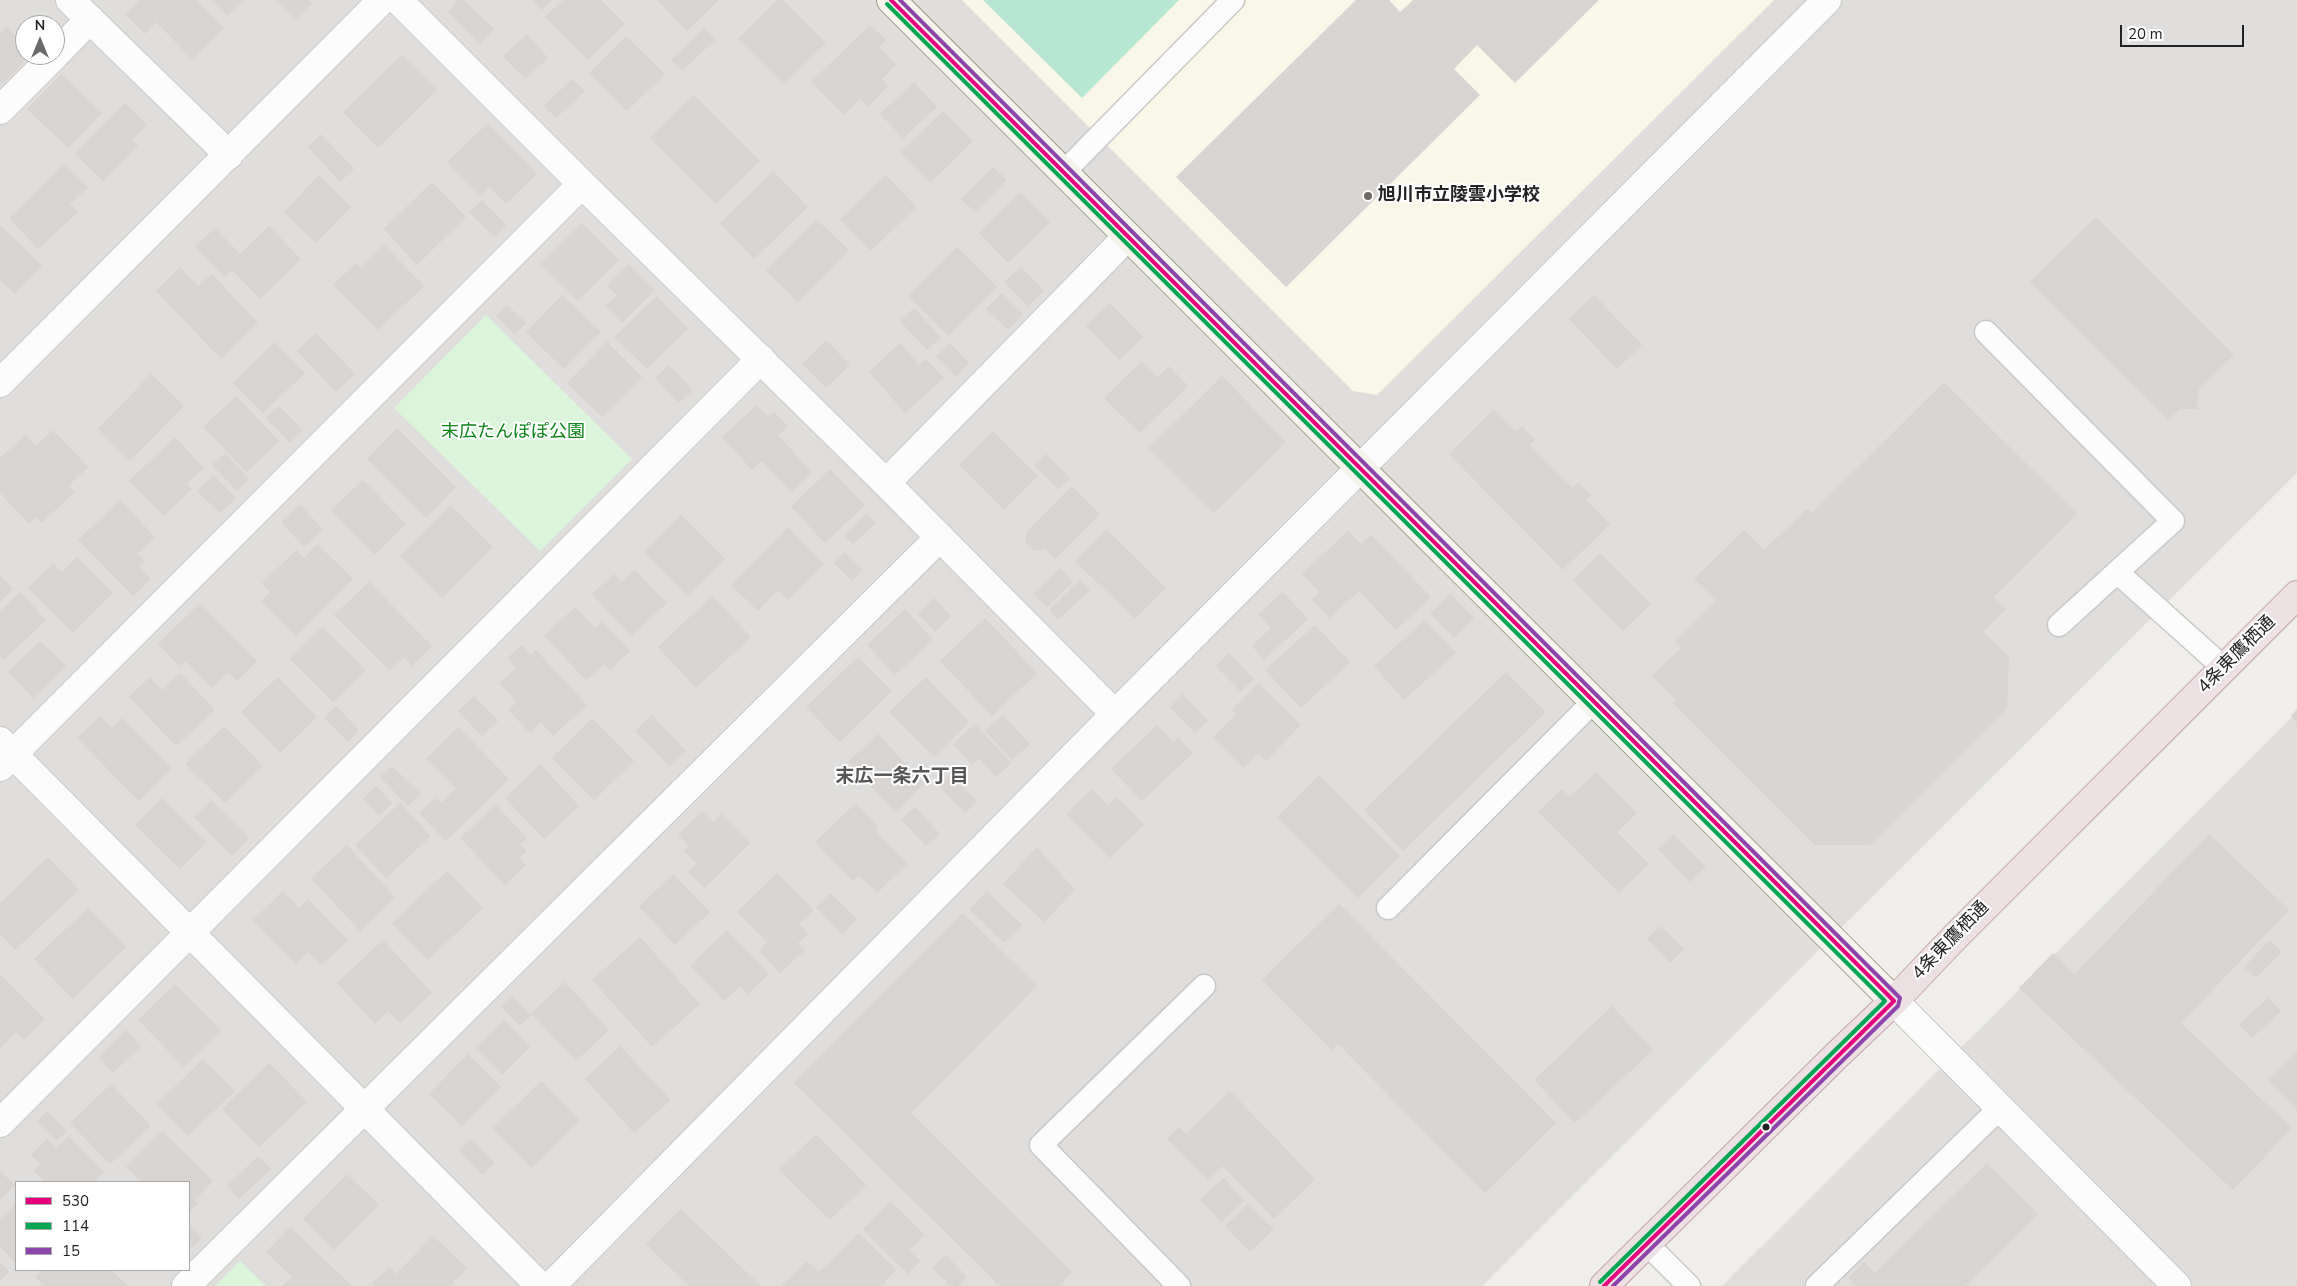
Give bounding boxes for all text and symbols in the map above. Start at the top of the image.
north arrow [15,15,65,65]
scale bar [2122,15,2246,47]
text: N [35,16,45,35]
text: 20 m [2128,24,2163,44]
place label: 旭川市立陵雲小学校 [1378,185,1540,207]
marker: 旭川市立陵雲小学校 [1362,190,1374,202]
park label: 末広たんぽぽ公園 [441,422,585,444]
street label: 4条東鷹栖通 [2194,612,2280,698]
district label: 末広一条六丁目 [836,766,968,788]
street label: 4条東鷹栖通 [1908,897,1994,985]
unlabelled marker [1761,1122,1771,1132]
legend [15,1181,190,1271]
text: 530 [62,1191,89,1211]
text: 114 [62,1216,89,1236]
text: 15 [62,1241,80,1261]

